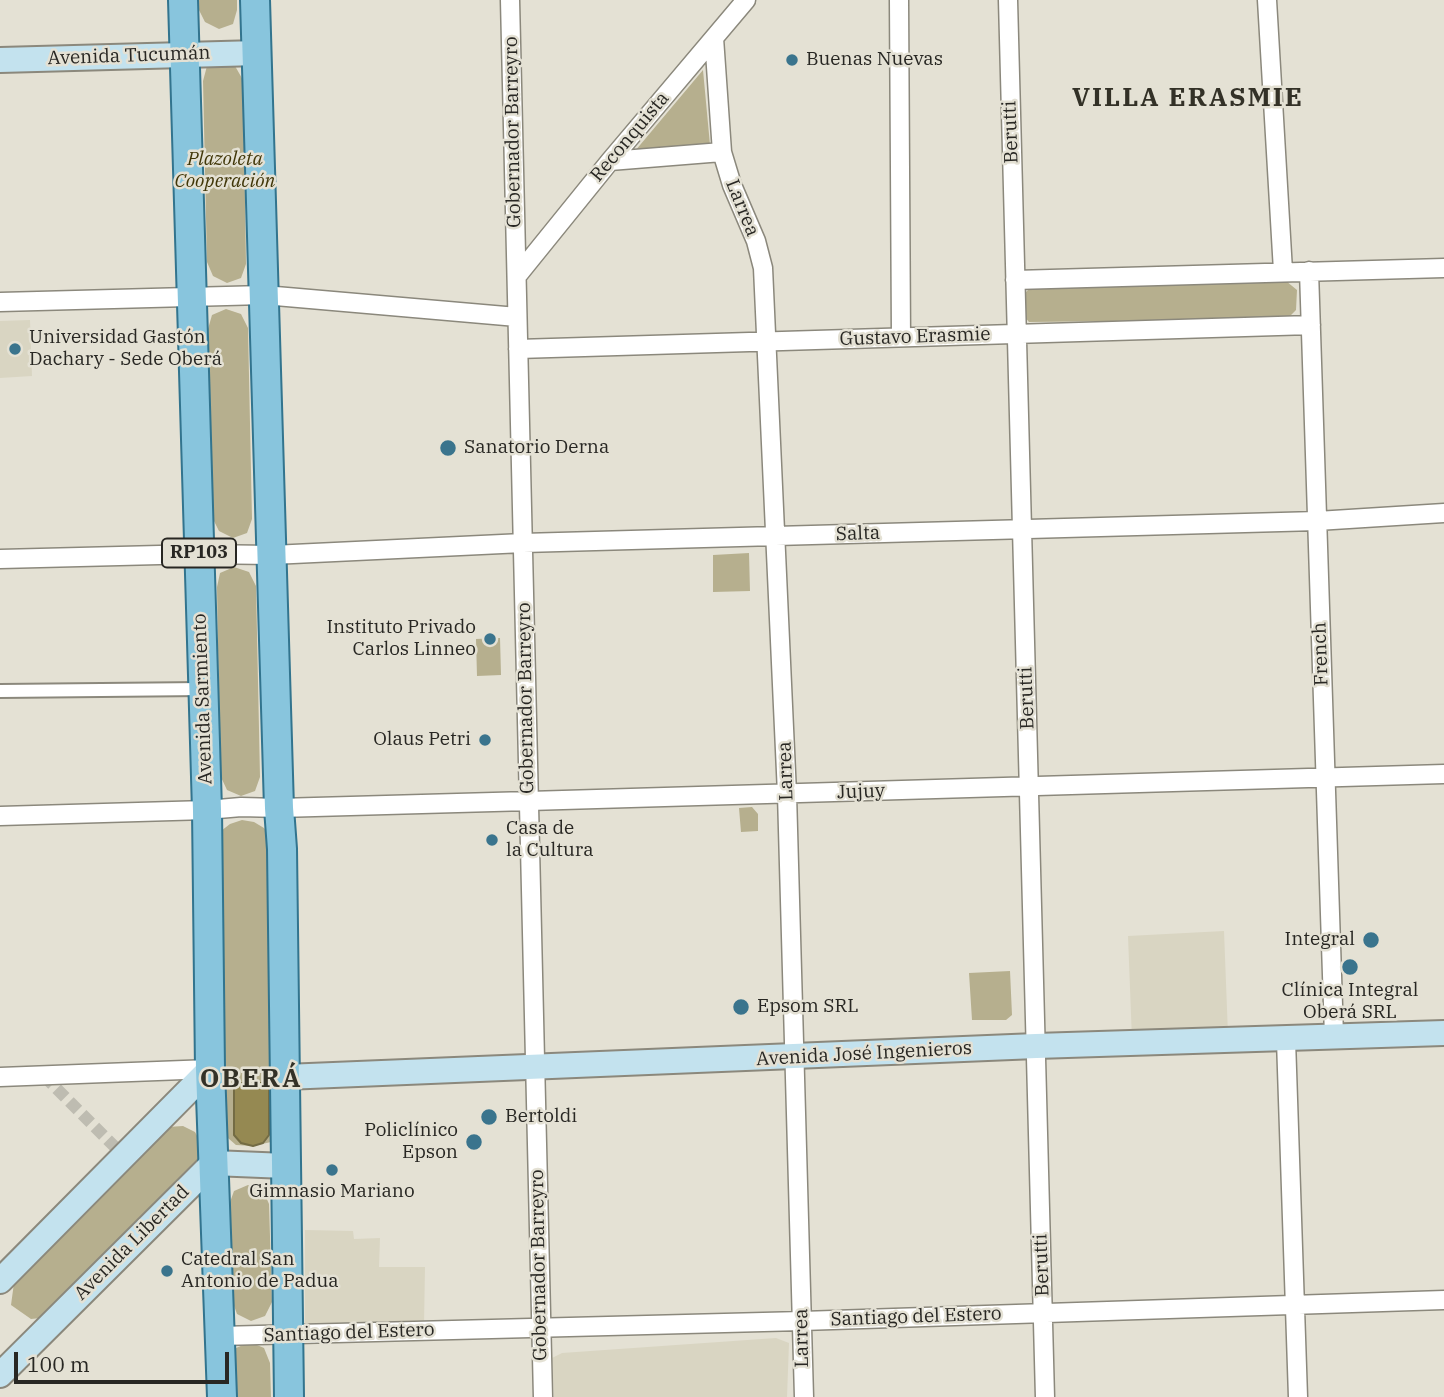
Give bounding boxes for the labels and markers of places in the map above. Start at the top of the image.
place label: Buenas Nuevas [806,49,943,71]
marker: Buenas Nuevas [784,52,800,68]
place label: Universidad Gastón Dachary - Sede Oberá [29,327,222,371]
marker: Universidad Gastón Dachary - Sede Oberá [7,341,23,357]
place label: Sanatorio Derna [464,437,609,459]
marker: Sanatorio Derna [438,438,458,458]
place label: Instituto Privado Carlos Linneo [327,617,476,661]
marker: Instituto Privado Carlos Linneo [482,631,498,647]
place label: Olaus Petri [373,729,471,751]
marker: Olaus Petri [477,732,493,748]
place label: Casa de la Cultura [506,818,594,862]
marker: Casa de la Cultura [484,832,500,848]
place label: Integral [1285,929,1355,951]
marker: Integral [1361,930,1381,950]
marker: Clínica Integral Oberá SRL [1340,957,1360,977]
place label: Clínica Integral Oberá SRL [1281,980,1419,1024]
place label: Epsom SRL [757,996,859,1018]
marker: Epsom SRL [731,997,751,1017]
place label: Bertoldi [505,1106,577,1128]
marker: Bertoldi [479,1107,499,1127]
place label: Policlínico Epson [364,1120,458,1164]
marker: Policlínico Epson [464,1132,484,1152]
marker: Gimnasio Mariano [324,1162,340,1178]
place label: Gimnasio Mariano [249,1181,415,1203]
place label: Catedral San Antonio de Padua [181,1249,339,1293]
marker: Catedral San Antonio de Padua [159,1263,175,1279]

